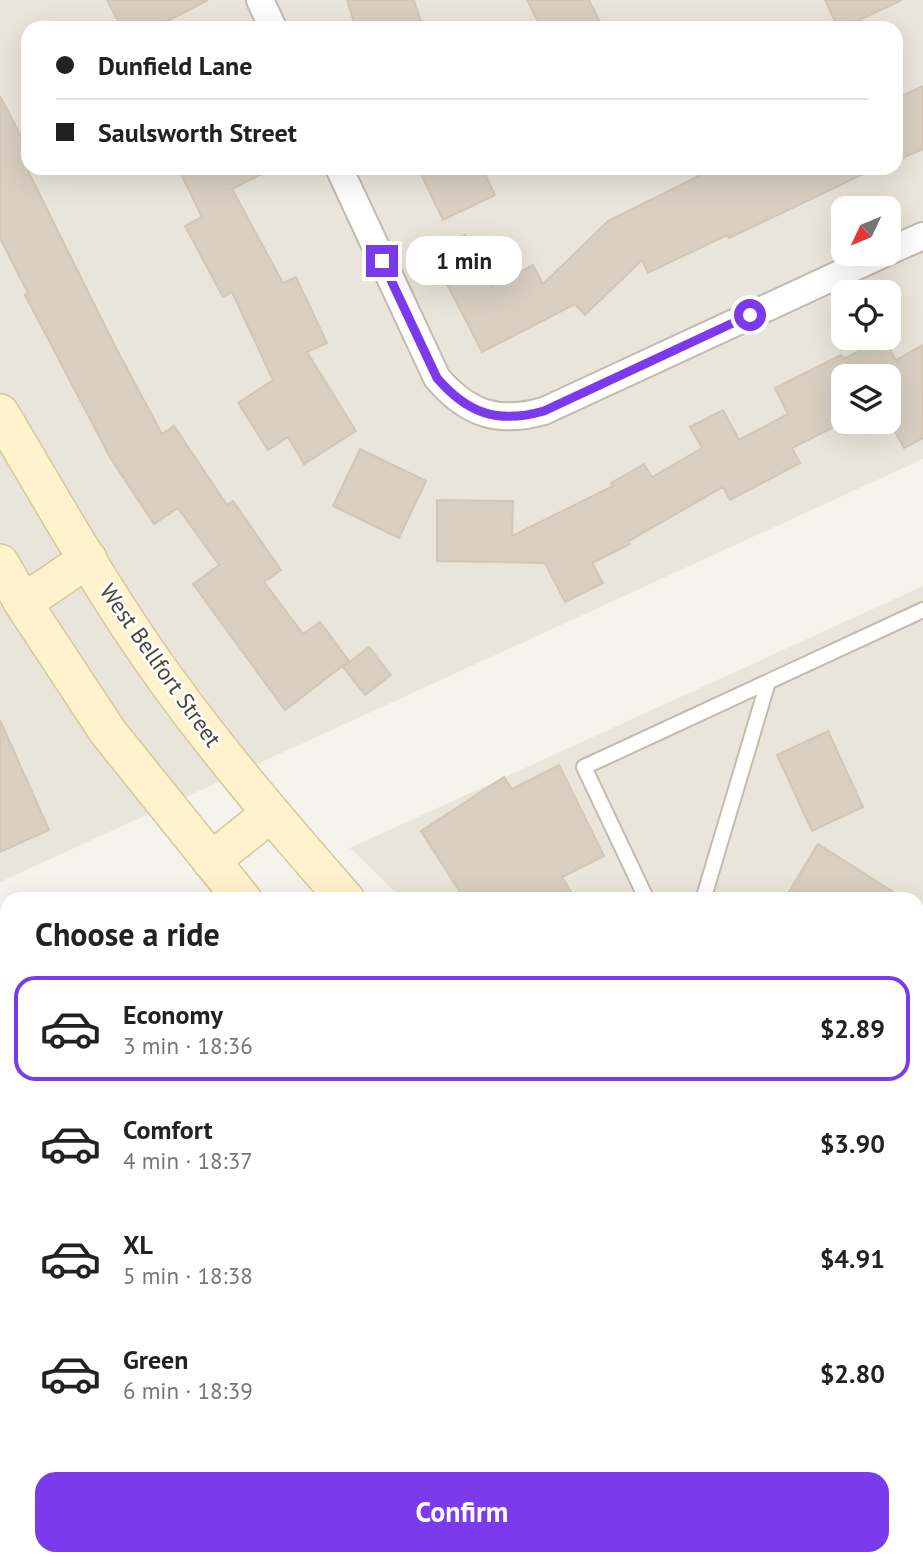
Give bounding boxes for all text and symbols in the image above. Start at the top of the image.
text: Dunfield Lane [98,49,252,82]
text: Saulsworth Street [98,116,297,149]
north arrow [831,196,901,266]
map controls [831,196,901,434]
callout: 1 min [406,236,522,286]
route end [366,245,398,277]
text: 1 min [436,246,492,275]
button: locate [831,280,901,350]
route start [734,299,766,331]
button: layers [831,364,901,434]
street label: West Bellfort Street [94,578,228,752]
text: Choose a ride [35,913,220,955]
icon: car [39,997,102,1060]
text: Economy [123,998,223,1031]
text: $2.89 [820,1012,885,1045]
text: 3 min · 18:36 [123,1031,253,1060]
icon: car [39,1112,102,1175]
text: Comfort [123,1113,213,1146]
text: $3.90 [820,1127,885,1160]
text: 4 min · 18:37 [123,1146,253,1175]
icon: car [39,1227,102,1290]
text: XL [123,1228,153,1261]
text: $4.91 [820,1242,885,1275]
text: 5 min · 18:38 [123,1261,253,1290]
icon: car [39,1342,102,1405]
text: Green [123,1343,188,1376]
text: $2.80 [820,1357,885,1390]
text: 6 min · 18:39 [123,1376,253,1405]
button: Confirm [35,1472,889,1552]

